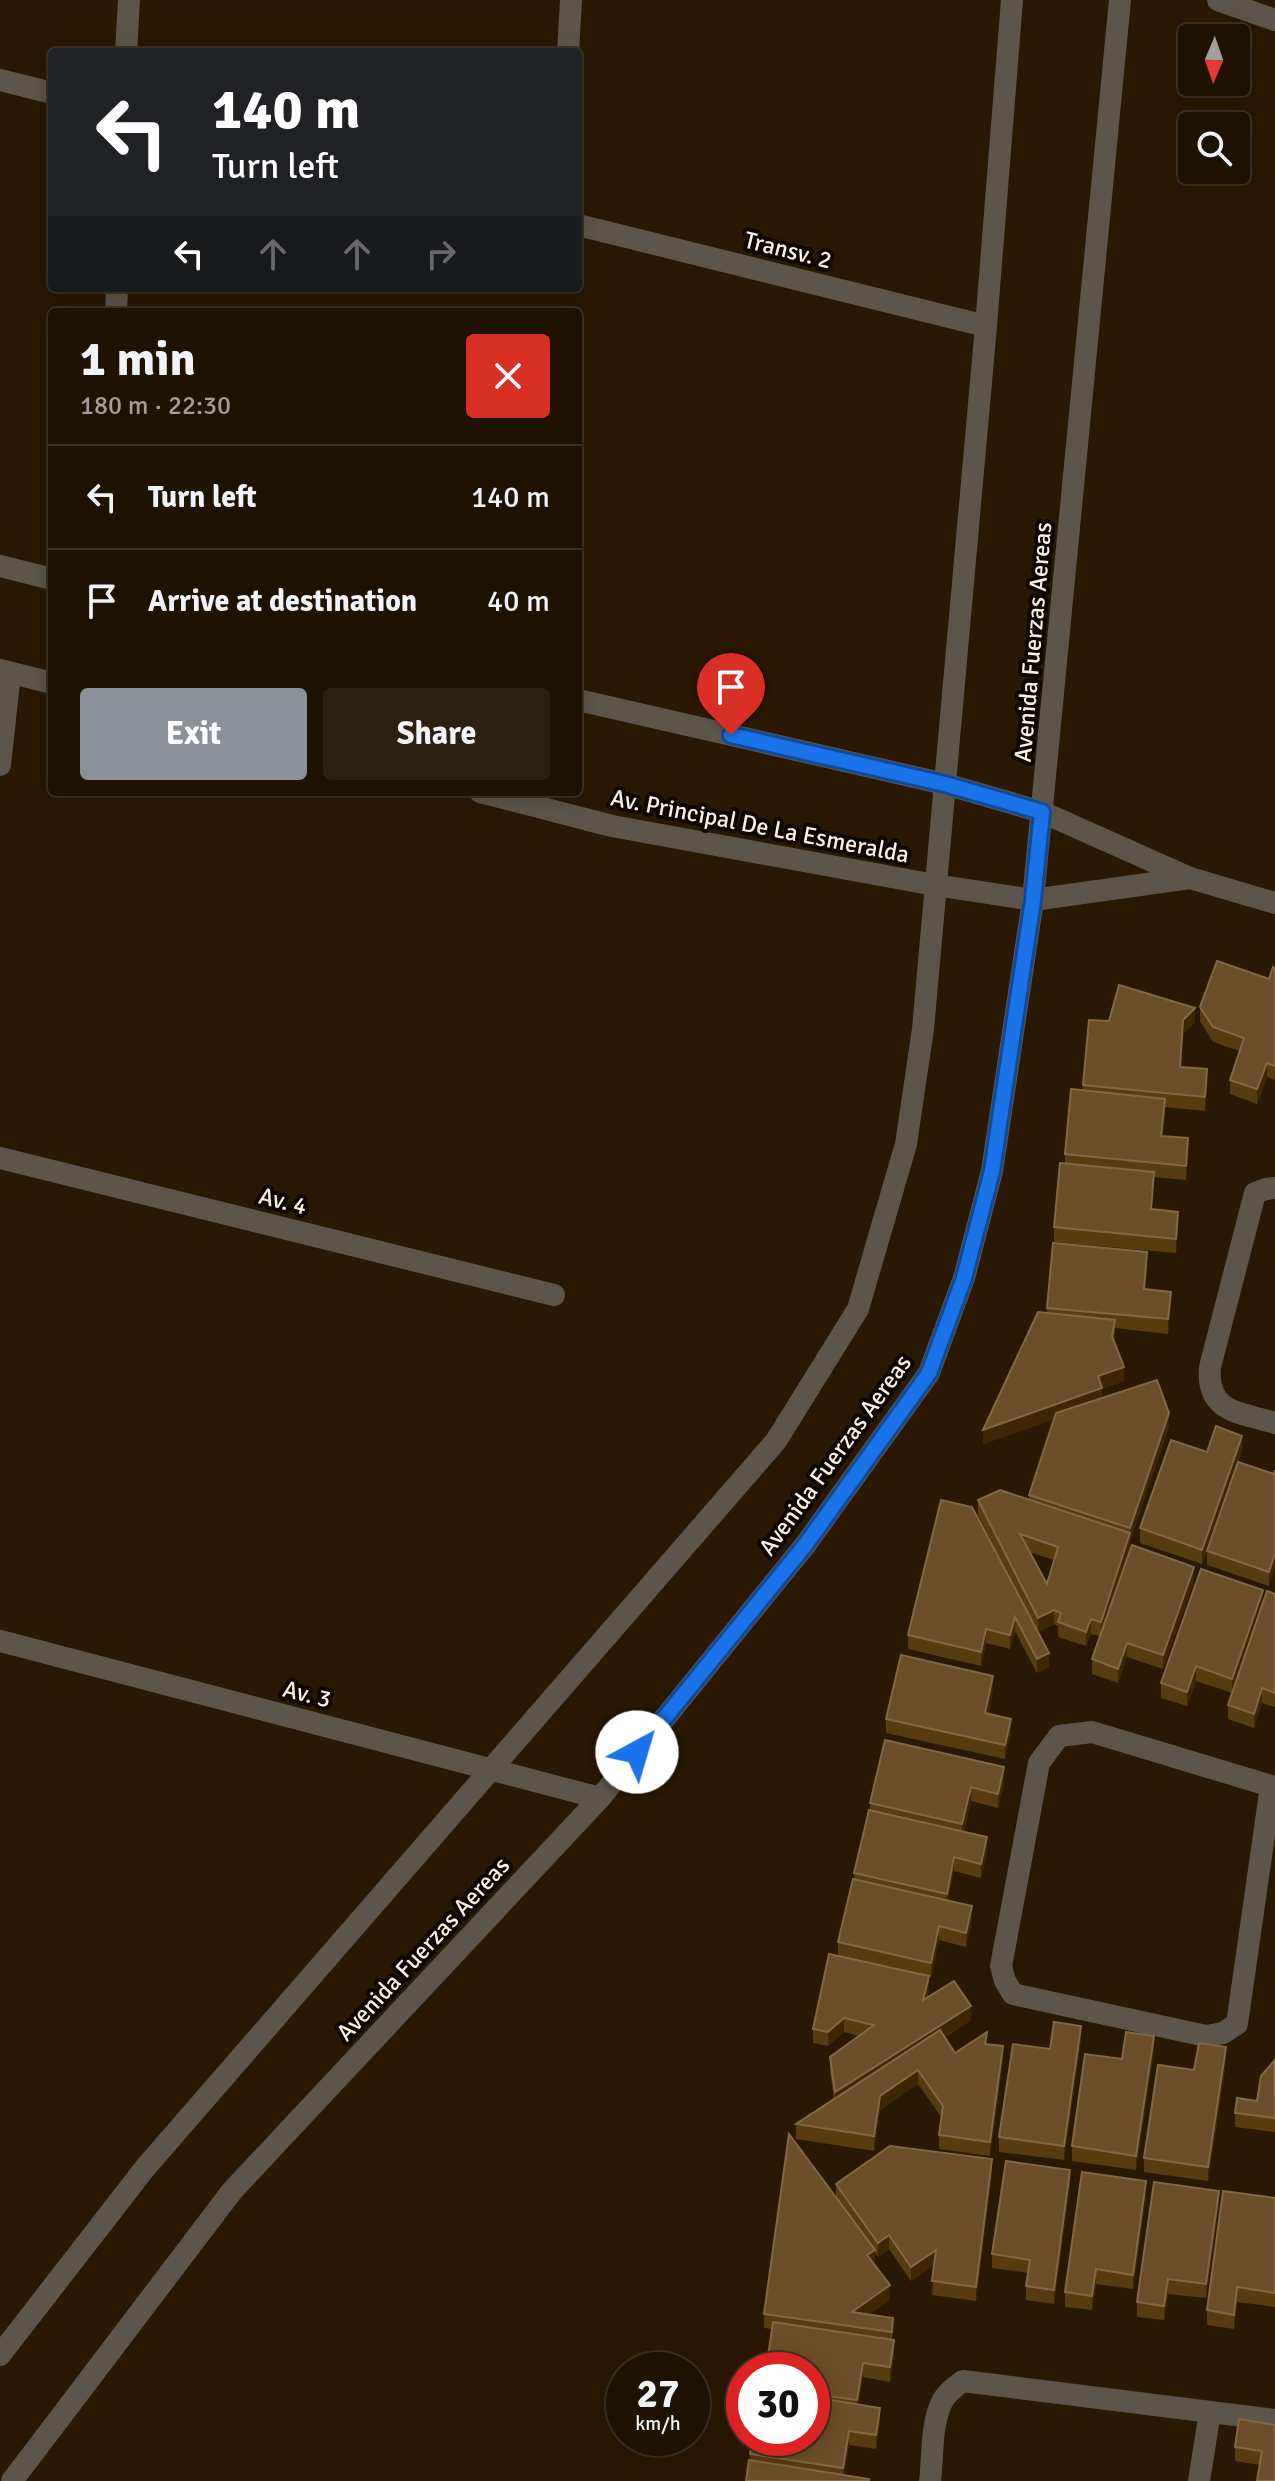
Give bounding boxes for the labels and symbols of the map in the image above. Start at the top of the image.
north arrow [1178,24,1250,96]
street label: Transv. 2 [741,225,835,275]
street label: Avenida Fuerzas Aereas [1008,521,1058,763]
pin [697,653,765,735]
street label: Av. Principal De La Esmeralda [608,782,912,870]
street label: Av. 4 [256,1181,310,1221]
street label: Avenida Fuerzas Aereas [752,1349,918,1561]
street label: Av. 3 [280,1674,334,1714]
position arrow [595,1710,679,1794]
street label: Avenida Fuerzas Aereas [330,1851,516,2047]
speed limit sign: 30 [726,2352,830,2456]

